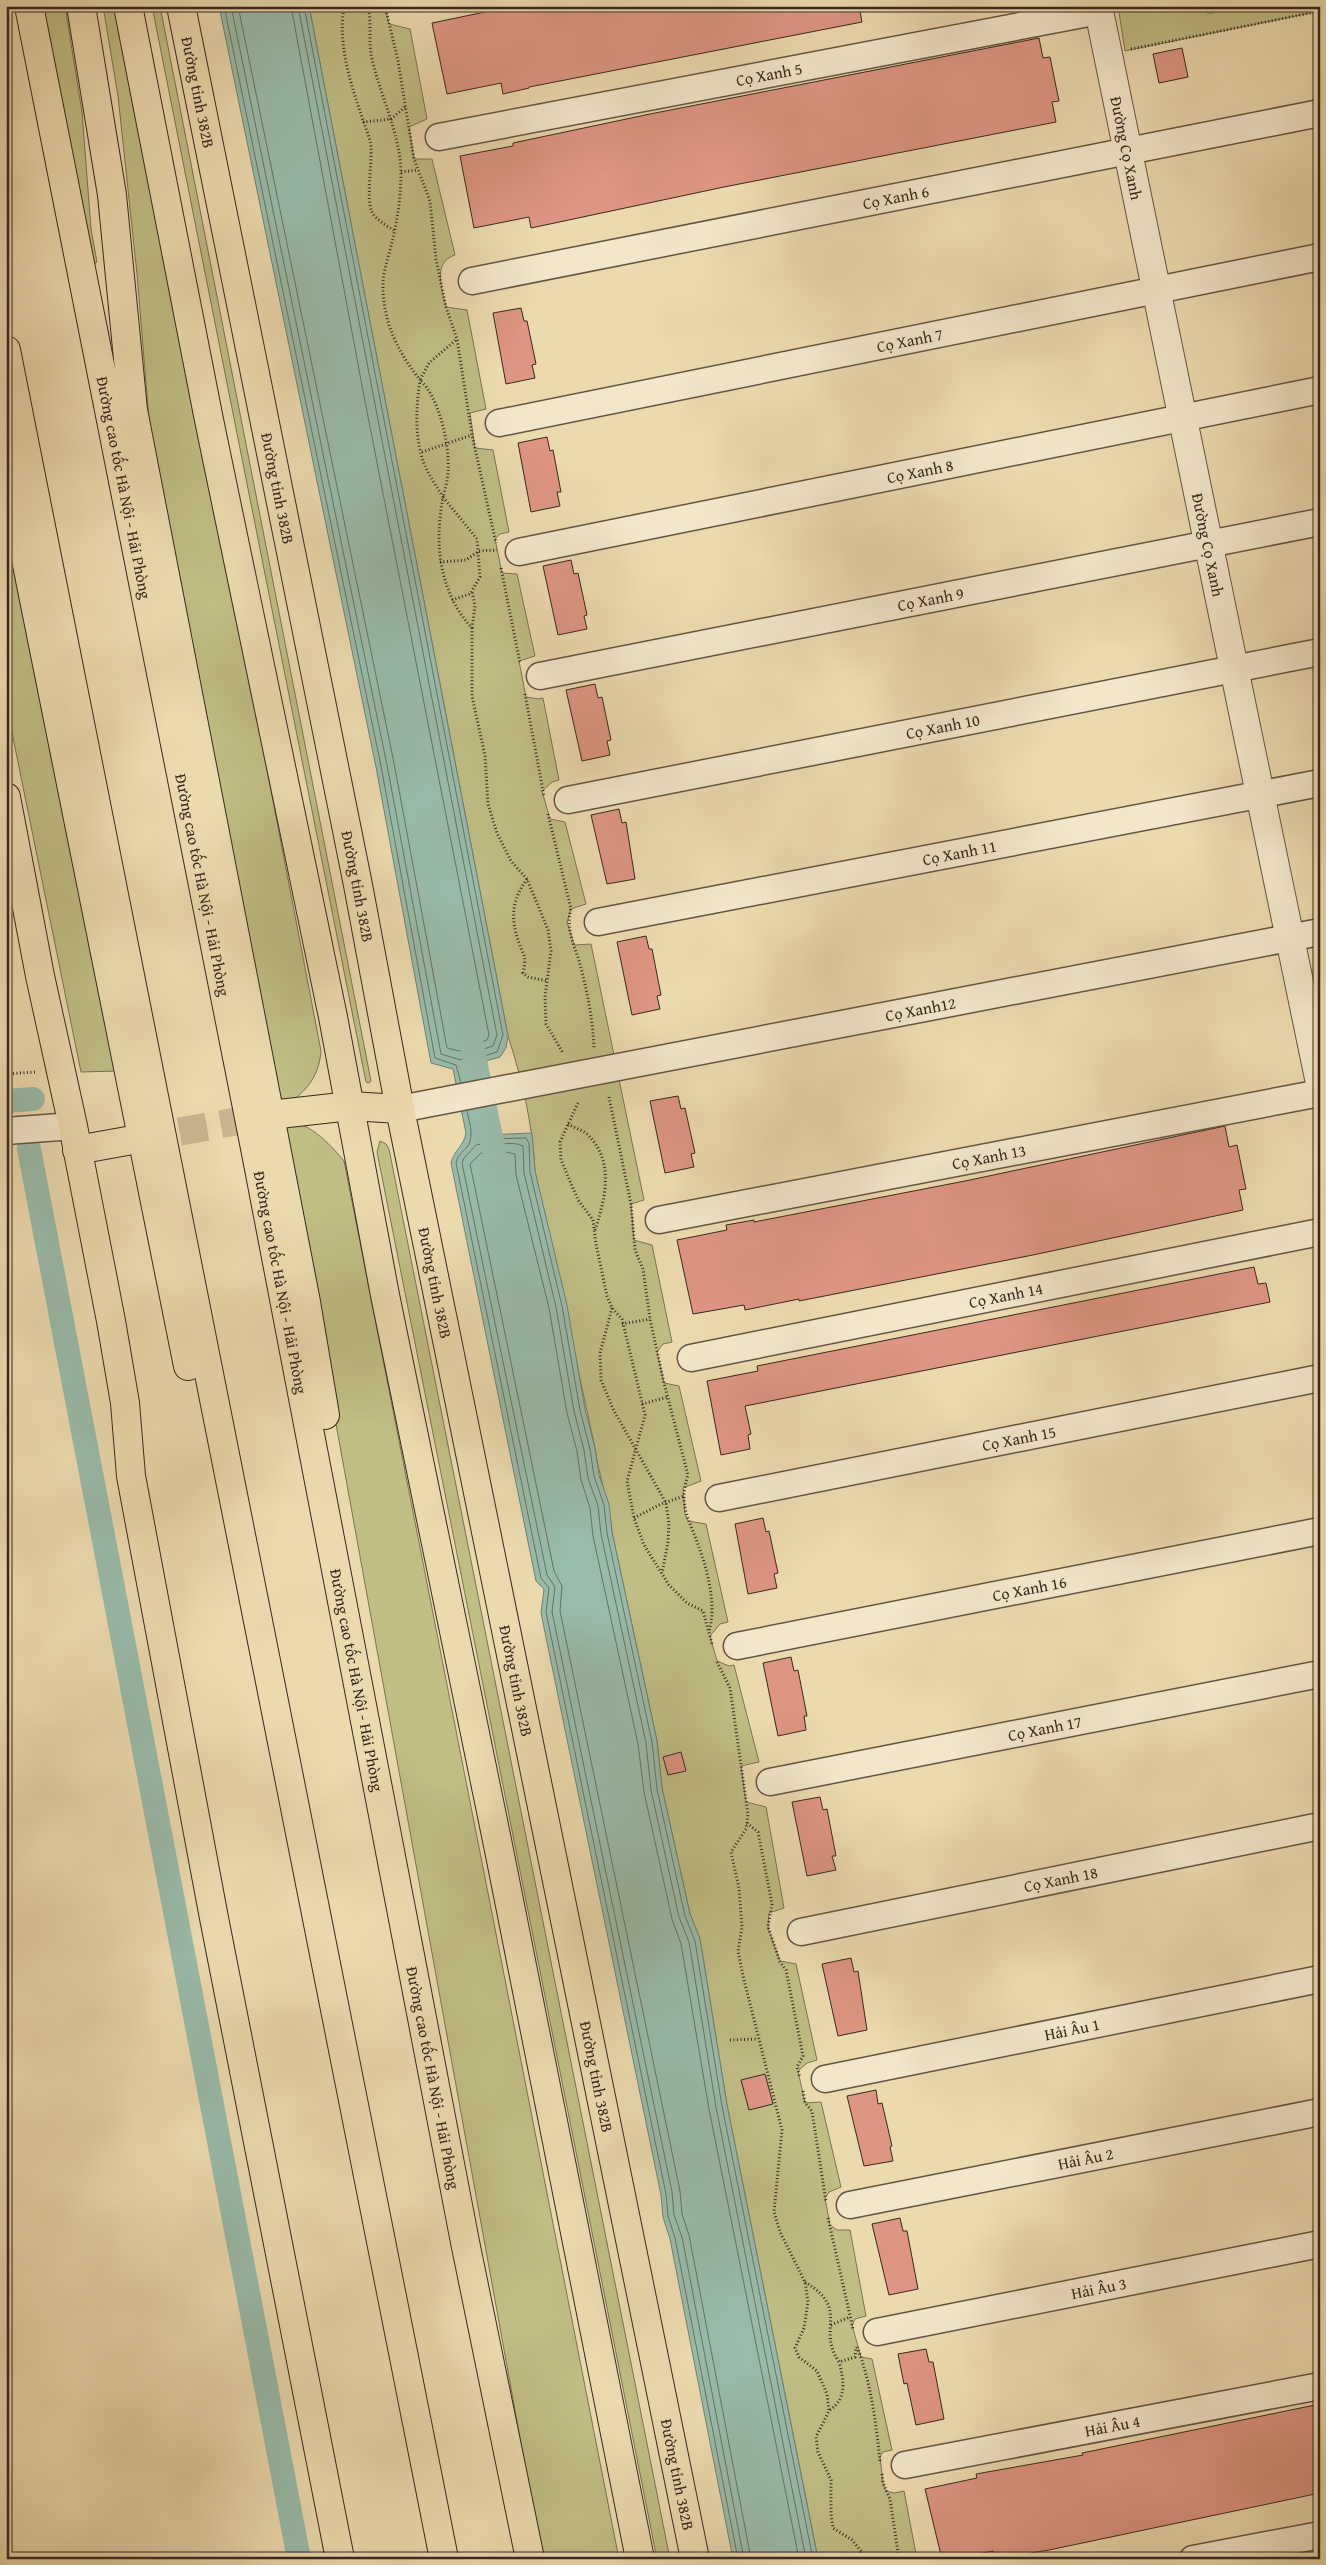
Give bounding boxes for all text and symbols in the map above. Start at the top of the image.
street label: Đường tỉnh 382B [175,34,221,150]
street label: Cọ Xanh 5 [734,56,804,92]
street label: Đường Cọ Xanh [1104,94,1149,202]
street label: Cọ Xanh 6 [861,179,931,215]
street label: Cọ Xanh 7 [874,321,945,358]
street label: Đường cao tốc Hà Nội - Hải Phòng [91,374,158,601]
street label: Đường tỉnh 382B [255,431,301,546]
street label: Cọ Xanh 8 [885,452,955,489]
street label: Đường Cọ Xanh [1186,491,1231,599]
street label: Cọ Xanh 9 [895,581,966,617]
street label: Cọ Xanh 10 [904,707,982,745]
street label: Đường cao tốc Hà Nội - Hải Phòng [169,772,237,998]
street label: Đường tỉnh 382B [335,829,380,944]
street label: Cọ Xanh 11 [920,834,998,871]
street label: Cọ Xanh12 [883,990,958,1027]
street label: Cọ Xanh 13 [950,1138,1028,1175]
street label: Đường cao tốc Hà Nội - Hải Phòng [248,1169,314,1396]
street label: Đường tỉnh 382B [412,1225,458,1341]
street label: Cọ Xanh 14 [967,1276,1045,1314]
street label: Cọ Xanh 15 [980,1419,1058,1457]
street label: Đường cao tốc Hà Nội - Hải Phòng [324,1567,390,1794]
street label: Cọ Xanh 16 [990,1569,1069,1607]
street label: Đường tỉnh 382B [493,1623,539,1739]
street label: Cọ Xanh 17 [1006,1709,1084,1747]
street label: Cọ Xanh 18 [1022,1860,1100,1898]
street label: Đường cao tốc Hà Nội - Hải Phòng [400,1964,467,2191]
street label: Hải Âu 1 [1042,2012,1102,2046]
street label: Đường tỉnh 382B [574,2019,620,2134]
street label: Hải Âu 2 [1056,2141,1115,2176]
street label: Hải Âu 3 [1069,2271,1128,2305]
street label: Hải Âu 4 [1083,2408,1142,2443]
street label: Đường tỉnh 382B [655,2417,701,2532]

